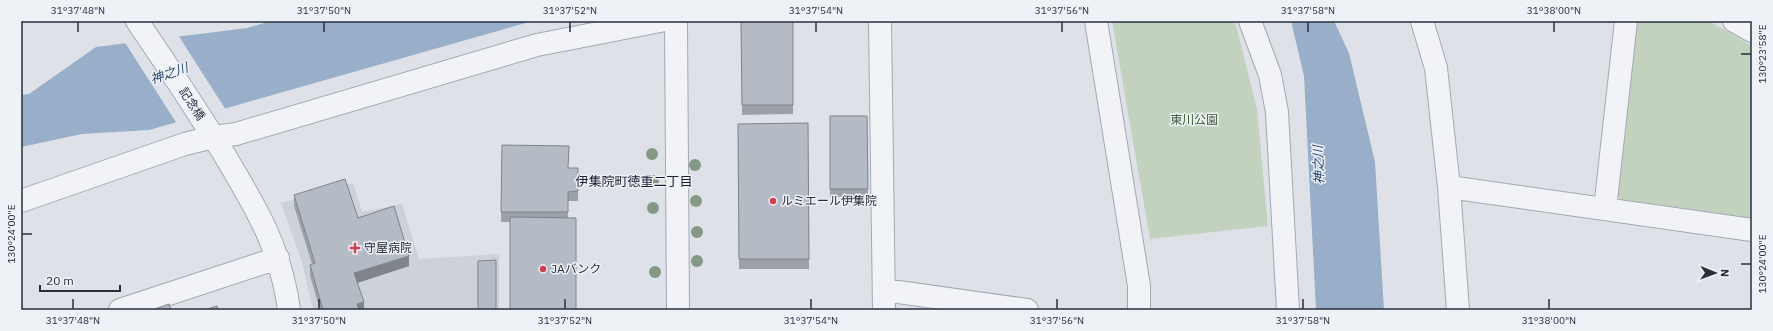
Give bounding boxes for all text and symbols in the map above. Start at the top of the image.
text: 31°37'48"N [51,4,105,17]
text: 31°37'50"N [297,4,351,17]
text: 31°37'52"N [543,4,597,17]
text: 31°37'54"N [789,4,843,17]
text: 31°37'56"N [1035,4,1089,17]
text: 31°37'58"N [1281,4,1335,17]
text: 31°38'00"N [1527,4,1581,17]
text: 130°23'58"E [1756,24,1769,84]
water label: 神之川 [148,58,192,88]
street label: 記念橋 [176,85,209,123]
park label: 東川公園 [1170,112,1218,127]
water label: 神之川 [1309,143,1328,185]
district label: 伊集院町徳重二丁目 [575,173,693,190]
place label: ルミエール伊集院 [781,193,877,208]
marker: ルミエール伊集院 [768,196,778,206]
text: 130°24'00"E [5,204,18,264]
text: 130°24'00"E [1756,234,1769,294]
place label: 守屋病院 [364,240,412,255]
marker: 守屋病院 [349,242,361,254]
north arrow [1695,253,1735,293]
place label: JAバンク [551,261,601,276]
marker: JAバンク [538,264,548,274]
scale bar [40,267,120,293]
text: N [1718,269,1732,277]
text: 20 m [46,273,74,288]
text: 31°37'48"N [46,314,100,327]
text: 31°37'50"N [292,314,346,327]
text: 31°37'52"N [538,314,592,327]
text: 31°37'54"N [784,314,838,327]
text: 31°37'56"N [1030,314,1084,327]
text: 31°37'58"N [1276,314,1330,327]
text: 31°38'00"N [1522,314,1576,327]

